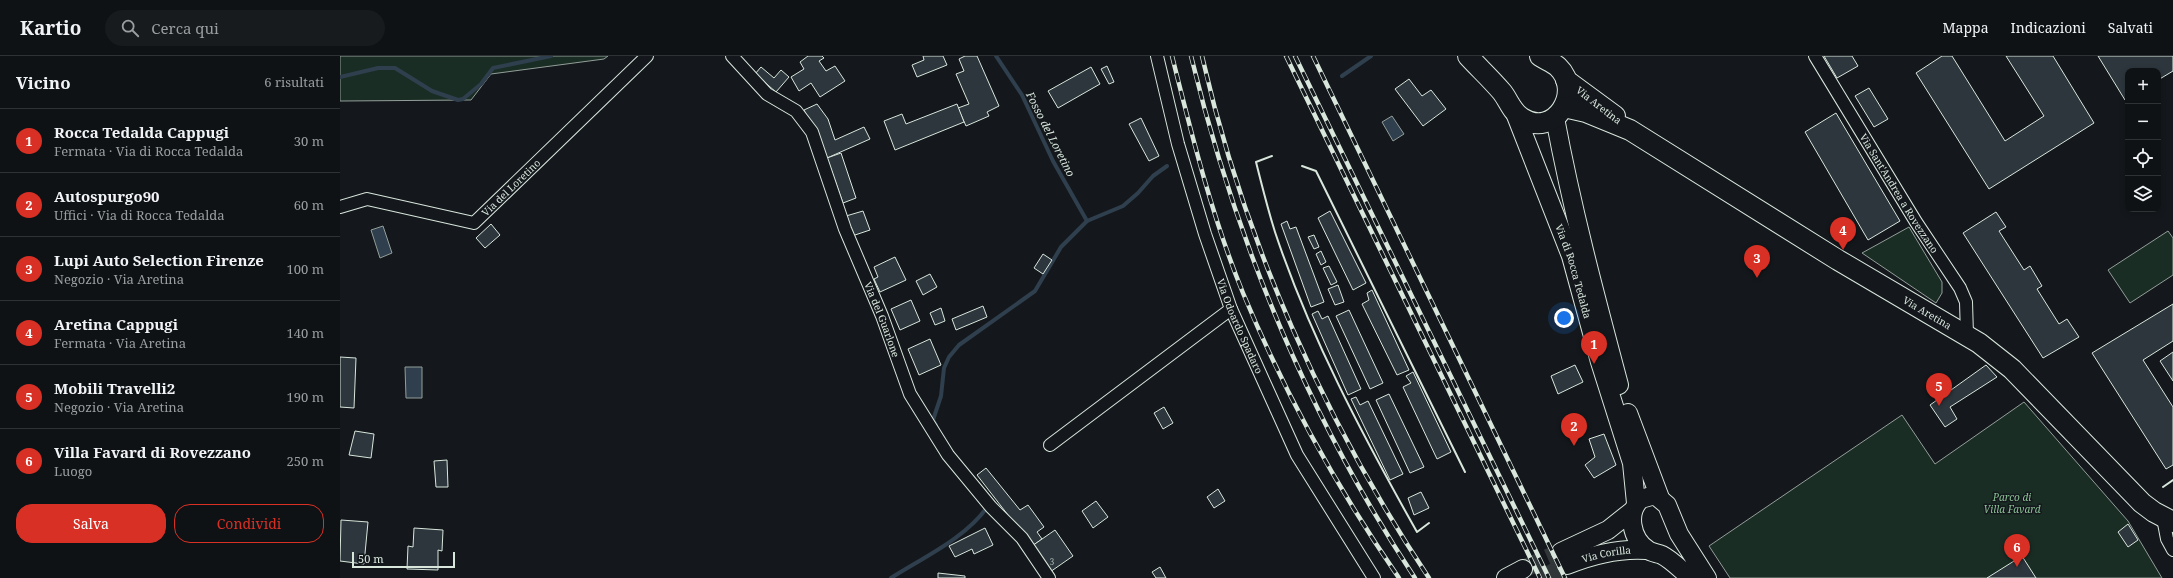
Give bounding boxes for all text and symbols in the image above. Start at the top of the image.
search box [105,10,385,46]
text: Kartio [20,15,81,41]
icon: search [119,17,141,39]
text: Cerca qui [151,18,219,38]
text: Mappa [1942,18,1989,37]
text: Indicazioni [2011,18,2086,37]
text: Salvati [2108,18,2153,37]
map controls [2125,68,2161,212]
button: + [2125,68,2161,104]
text: Vicino [16,71,71,94]
text: 6 risultati [264,73,324,91]
street label: Via Aretina [1573,83,1625,127]
water label: Fosso del Loretino [1023,88,1079,179]
button: − [2125,104,2161,140]
text: Rocca Tedalda Cappugi [54,122,229,142]
street label: Via Sant'Andrea a Rovezzano [1857,131,1942,256]
text: 1 [25,132,33,150]
text: 30 m [294,132,324,150]
button: locate [2125,140,2161,176]
text: Fermata · Via di Rocca Tedalda [54,142,243,160]
street label: Via del Loretino [478,156,543,219]
button: layers [2125,176,2161,212]
text: Autospurgo90 [54,186,160,206]
text: 2 [25,196,33,214]
text: 60 m [294,196,324,214]
text: Uffici · Via di Rocca Tedalda [54,206,225,224]
pin: 4 [1830,217,1856,250]
street label: Via di Rocca Tedalda [1552,222,1595,320]
pin: 3 [1744,245,1770,278]
text: Lupi Auto Selection Firenze [54,250,264,270]
text: 3 [25,260,33,278]
text: 100 m [287,260,324,278]
text: Negozio · Via Aretina [54,270,184,288]
street label: Via Odoardo Spadaro [1214,277,1266,376]
street label: Via del Guarlone [861,280,903,359]
street label: Via Aretina [1900,293,1954,333]
your location [1554,308,1574,328]
text: Aretina Cappugi [54,314,178,334]
text: 4 [25,324,33,342]
text: 140 m [287,324,324,342]
pin: 1 [1581,331,1607,364]
text: Fermata · Via Aretina [54,334,186,352]
pin: 5 [1926,373,1952,406]
text: Mobili Travelli2 [54,378,175,398]
text: 5 [25,388,33,406]
text: 190 m [287,388,324,406]
text: Negozio · Via Aretina [54,398,184,416]
pin: 2 [1561,413,1587,446]
text: Villa Favard di Rovezzano [54,442,251,462]
text: 6 [25,452,33,470]
text: 250 m [287,452,324,470]
text: Luogo [54,462,92,480]
park label: Parco di Villa Favard [1984,490,2041,516]
button: Salva [16,504,166,543]
button: Condividi [174,504,324,543]
pin: 6 [2004,534,2030,567]
street label: Via Corilla [1580,543,1632,566]
scale bar [352,550,455,569]
text: 50 m [358,551,384,566]
house number: 3 [1050,556,1055,567]

